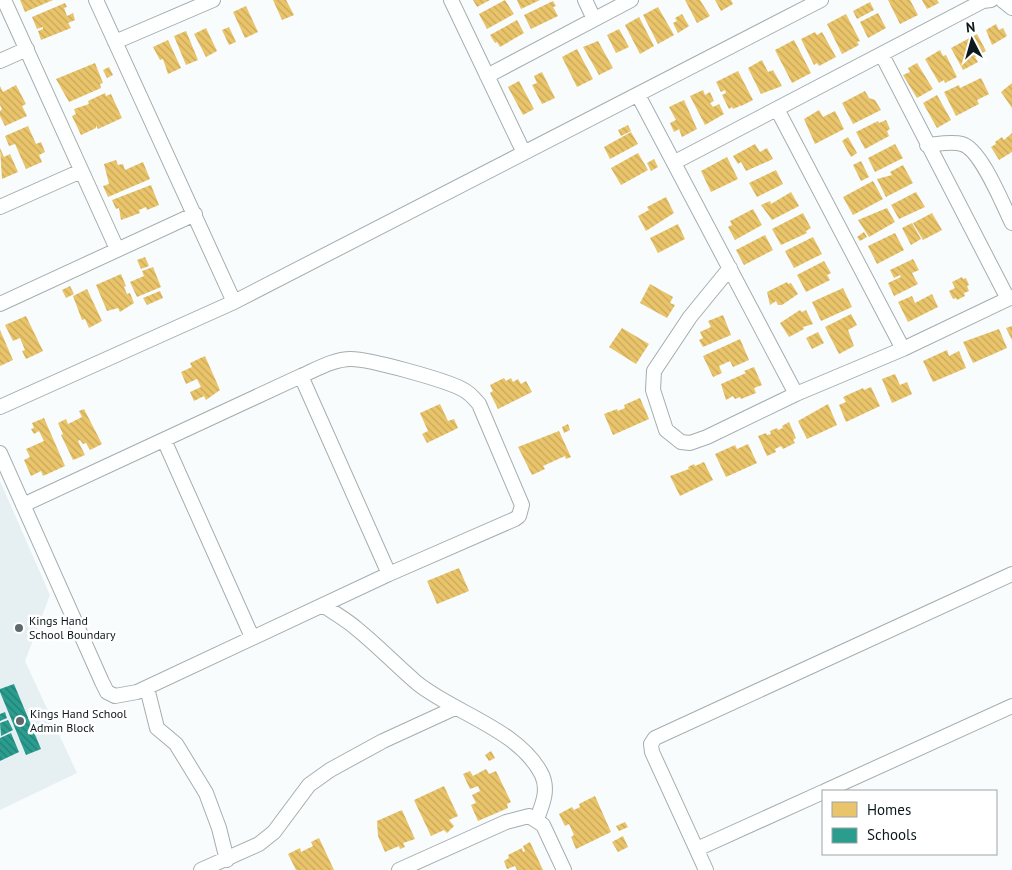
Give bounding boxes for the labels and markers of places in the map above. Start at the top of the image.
place label: Kings Hand School Boundary [29,613,116,642]
marker: Kings Hand School Boundary [13,622,25,634]
place label: Kings Hand School Admin Block [30,706,127,735]
marker: Kings Hand School Admin Block [14,715,26,727]

